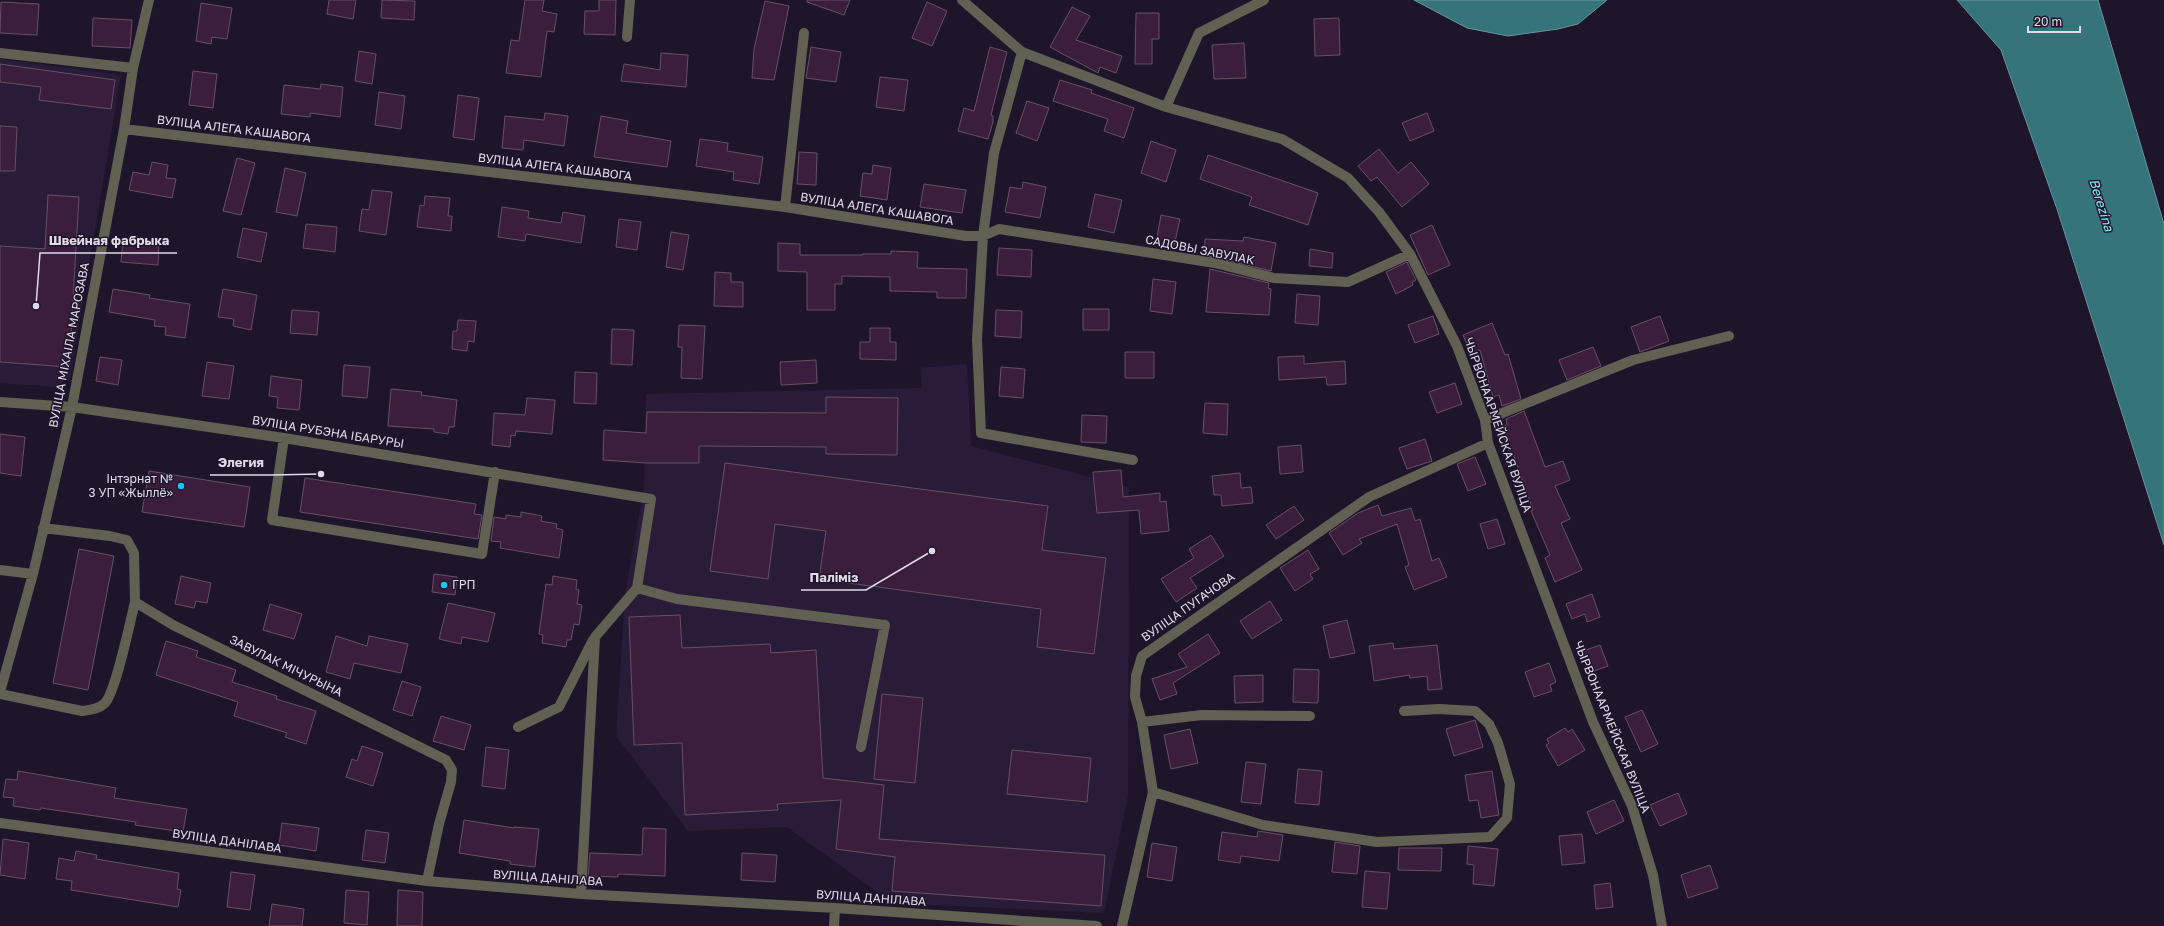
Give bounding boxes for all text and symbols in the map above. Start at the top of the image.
scale bar [2028,8,2080,34]
text: 20 m [2034,14,2062,29]
street label: ВУЛІЦА АЛЕГА КАШАВОГА [156,112,312,145]
street label: ВУЛІЦА АЛЕГА КАШАВОГА [477,150,633,183]
water label: Berezina [2086,177,2118,234]
street label: ВУЛІЦА АЛЕГА КАШАВОГА [799,189,955,228]
callout: Швейная фабрыка [40,228,177,253]
text: Швейная фабрыка [49,232,170,248]
street label: САДОВЫ ЗАВУЛАК [1144,232,1257,268]
street label: ВУЛІЦА МІХАІЛА МАРОЗАВА [45,261,92,429]
street label: ЧЫРВОНААРМЕЙСКАЯ ВУЛІЦА [1461,335,1536,514]
street label: ВУЛІЦА РУБЭНА ІБАРУРЫ [251,412,405,451]
callout: Элегия [210,450,271,475]
text: Элегия [218,454,264,470]
place label: Інтэрнат № 3 УП «Жыллё» [88,471,173,500]
marker: Інтэрнат № 3 УП «Жыллё» [176,481,186,491]
callout: Паліміз [801,565,866,590]
text: Паліміз [810,569,858,585]
street label: ВУЛІЦА ПУГАЧОВА [1138,569,1237,644]
place label: ГРП [452,577,476,592]
marker: ГРП [439,580,449,590]
street label: ЗАВУЛАК МІЧУРЫНА [227,632,345,700]
street label: ЧЫРВОНААРМЕЙСКАЯ ВУЛІЦА [1571,639,1654,815]
street label: ВУЛІЦА ДАНІЛАВА [171,825,283,856]
street label: ВУЛІЦА ДАНІЛАВА [492,866,604,889]
street label: ВУЛІЦА ДАНІЛАВА [815,886,927,909]

